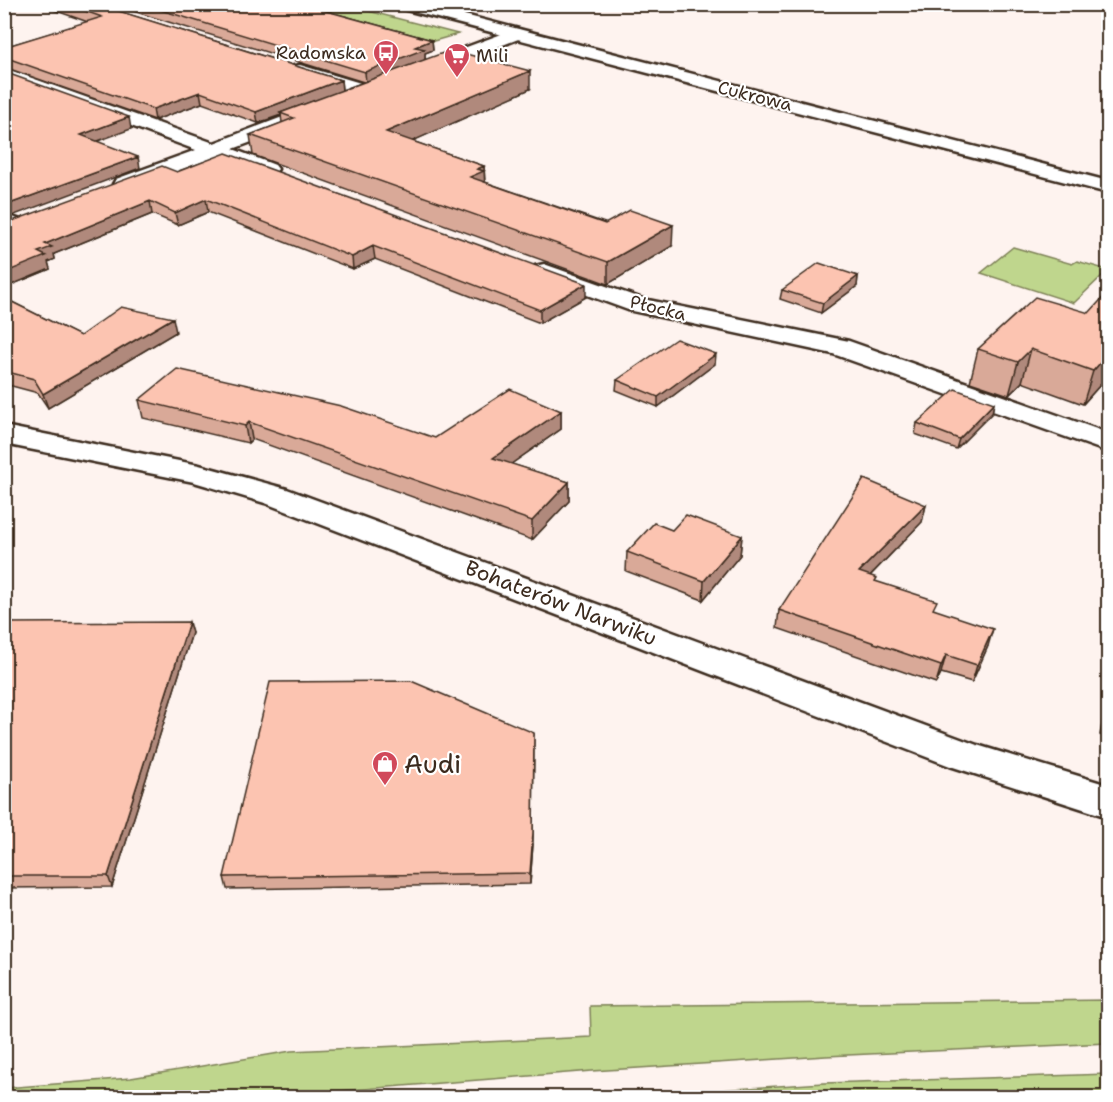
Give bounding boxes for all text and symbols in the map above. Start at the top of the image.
bus stop icon: Radomska [371,38,401,76]
place label: Radomska [276,41,366,65]
supermarket icon: Mili [442,41,472,79]
place label: Mili [476,44,509,68]
street label: Cukrowa [715,75,795,117]
street label: Płocka [627,289,689,327]
street label: Bohaterów Narwiku [461,554,661,652]
place label: Audi [404,746,461,781]
shop icon: Audi [370,749,400,787]

